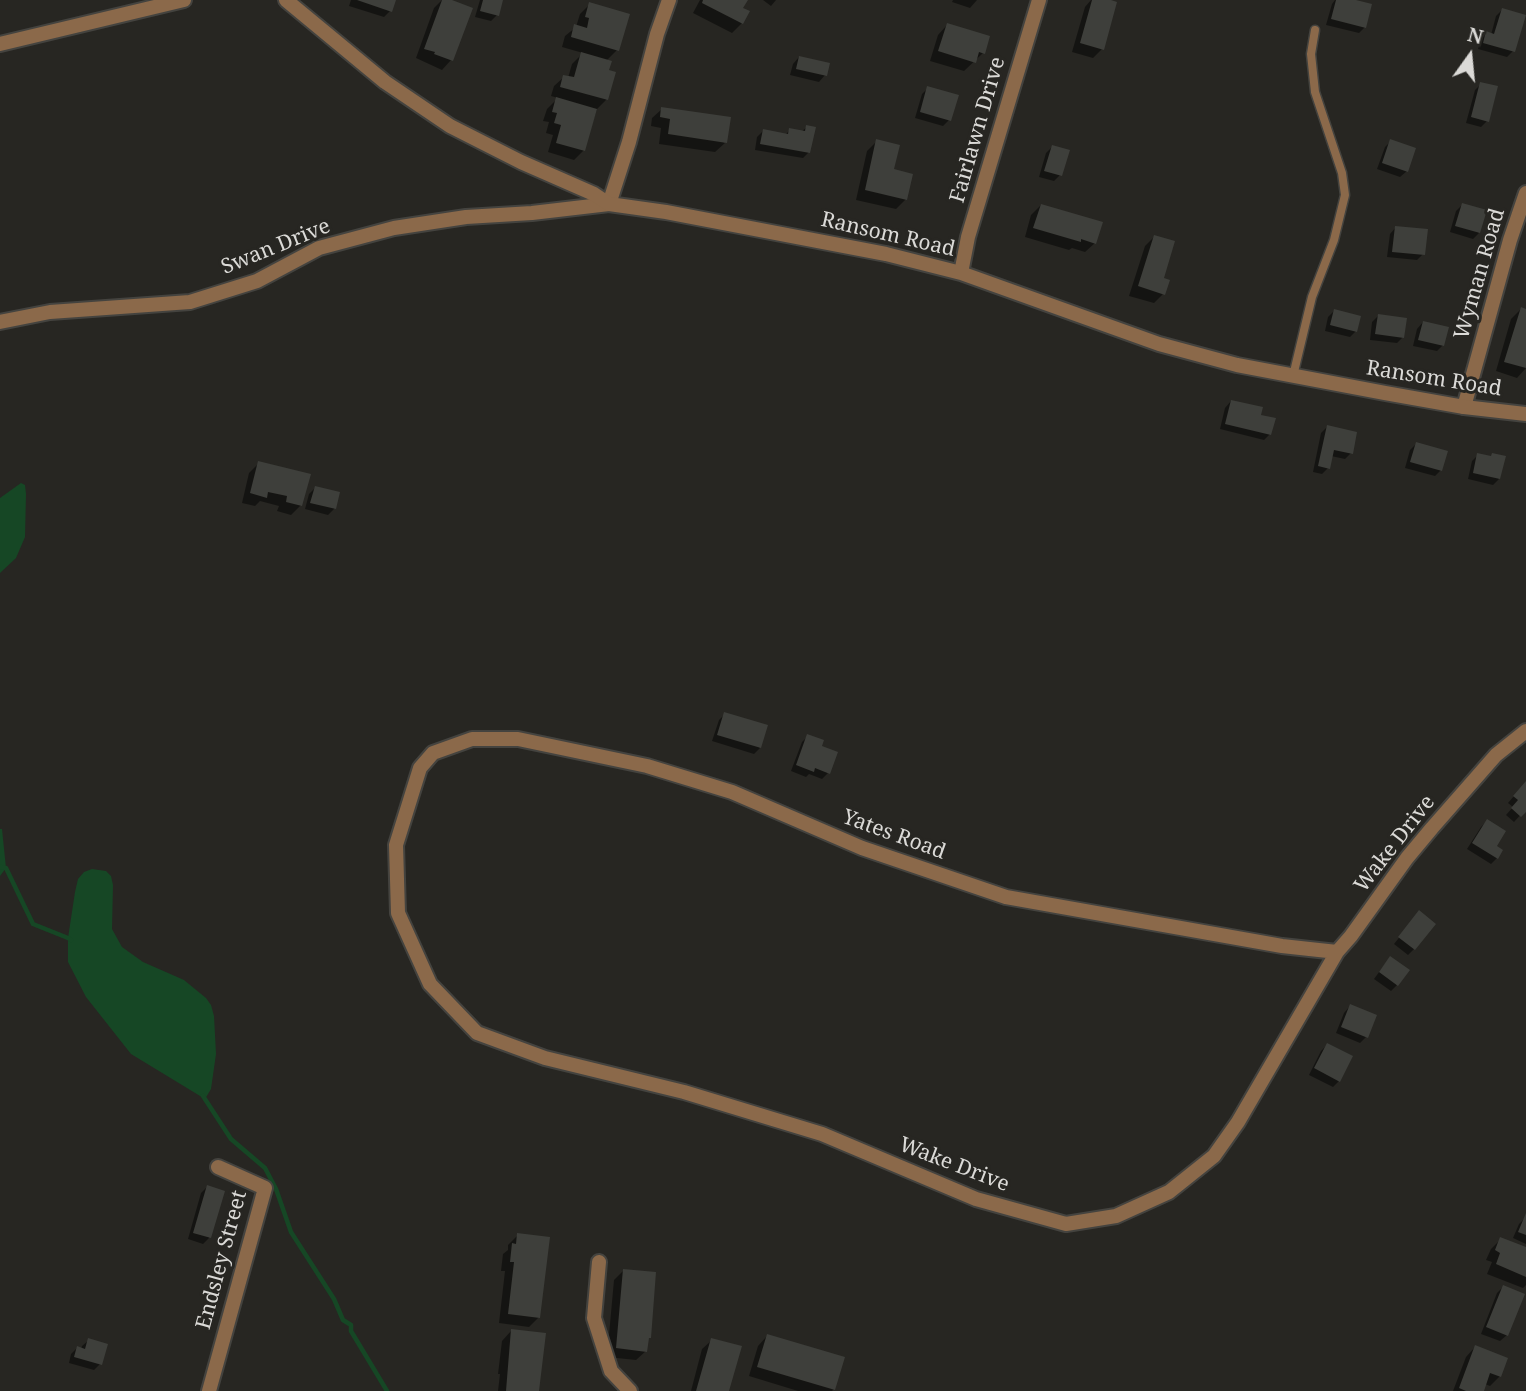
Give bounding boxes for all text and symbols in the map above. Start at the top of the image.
north arrow [1435,21,1505,91]
text: N [1465,21,1486,50]
street label: Fairlawn Drive [945,54,1011,206]
street label: Wyman Road [1449,206,1511,342]
street label: Ransom Road [819,207,957,263]
street label: Swan Drive [218,214,334,280]
street label: Ransom Road [1365,356,1503,402]
street label: Wake Drive [1349,790,1441,898]
street label: Yates Road [839,805,949,865]
street label: Wake Drive [895,1132,1013,1198]
street label: Endsley Street [191,1188,253,1332]

